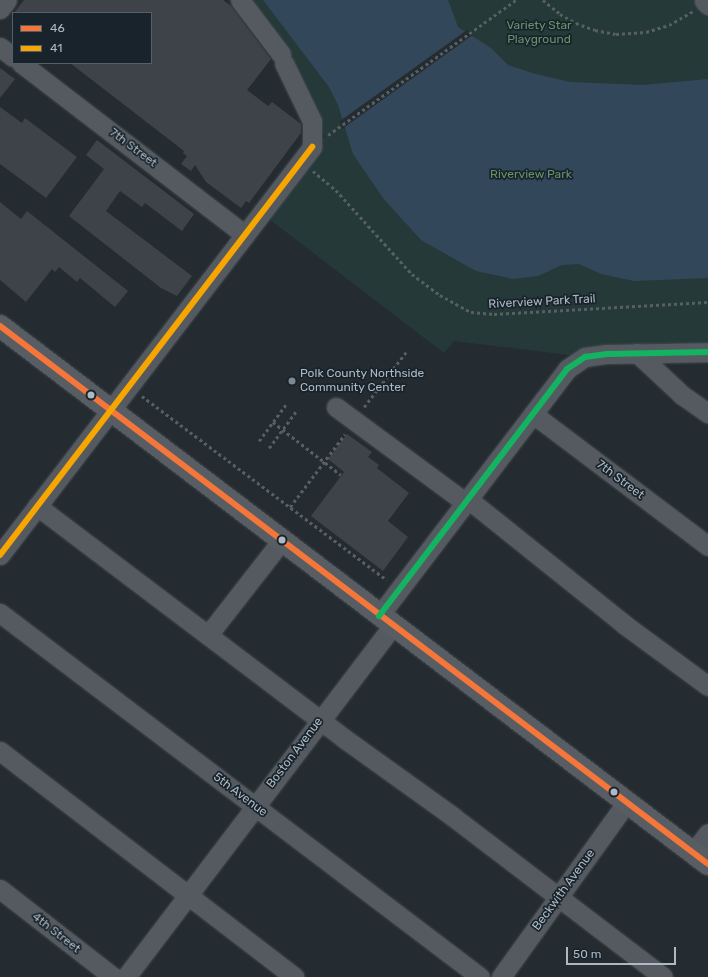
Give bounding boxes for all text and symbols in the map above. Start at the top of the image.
legend [12,12,152,64]
park label: Variety Star Playground [506,19,572,47]
text: 46 [50,21,65,35]
text: 41 [50,41,62,55]
street label: 7th Street [106,125,160,171]
park label: Riverview Park [490,168,572,182]
street label: Riverview Park Trail [488,292,596,312]
place label: Polk County Northside Community Center [300,367,425,395]
marker: Polk County Northside Community Center [287,376,297,386]
unlabelled marker [86,390,96,400]
street label: 7th Street [593,457,647,503]
unlabelled marker [277,535,287,545]
street label: Boston Avenue [264,715,326,791]
street label: 5th Avenue [210,770,270,820]
unlabelled marker [609,787,619,797]
street label: Beckwith Avenue [530,847,598,933]
street label: 4th Street [29,910,83,956]
scale bar [568,939,678,965]
text: 50 m [573,947,601,961]

